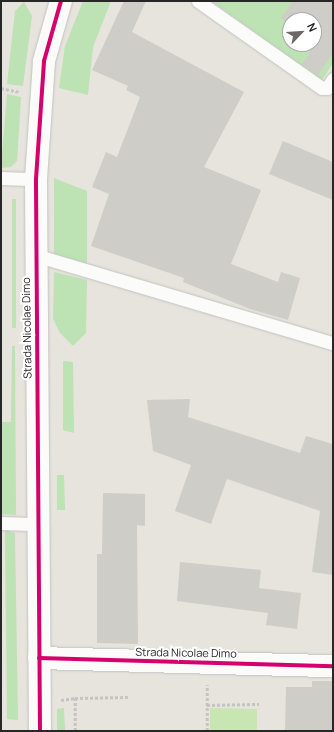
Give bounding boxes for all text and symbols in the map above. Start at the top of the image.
north arrow [282,12,322,52]
text: N [304,20,321,34]
street label: Strada Nicolae Dimo [20,277,34,379]
street label: Strada Nicolae Dimo [135,646,237,660]

